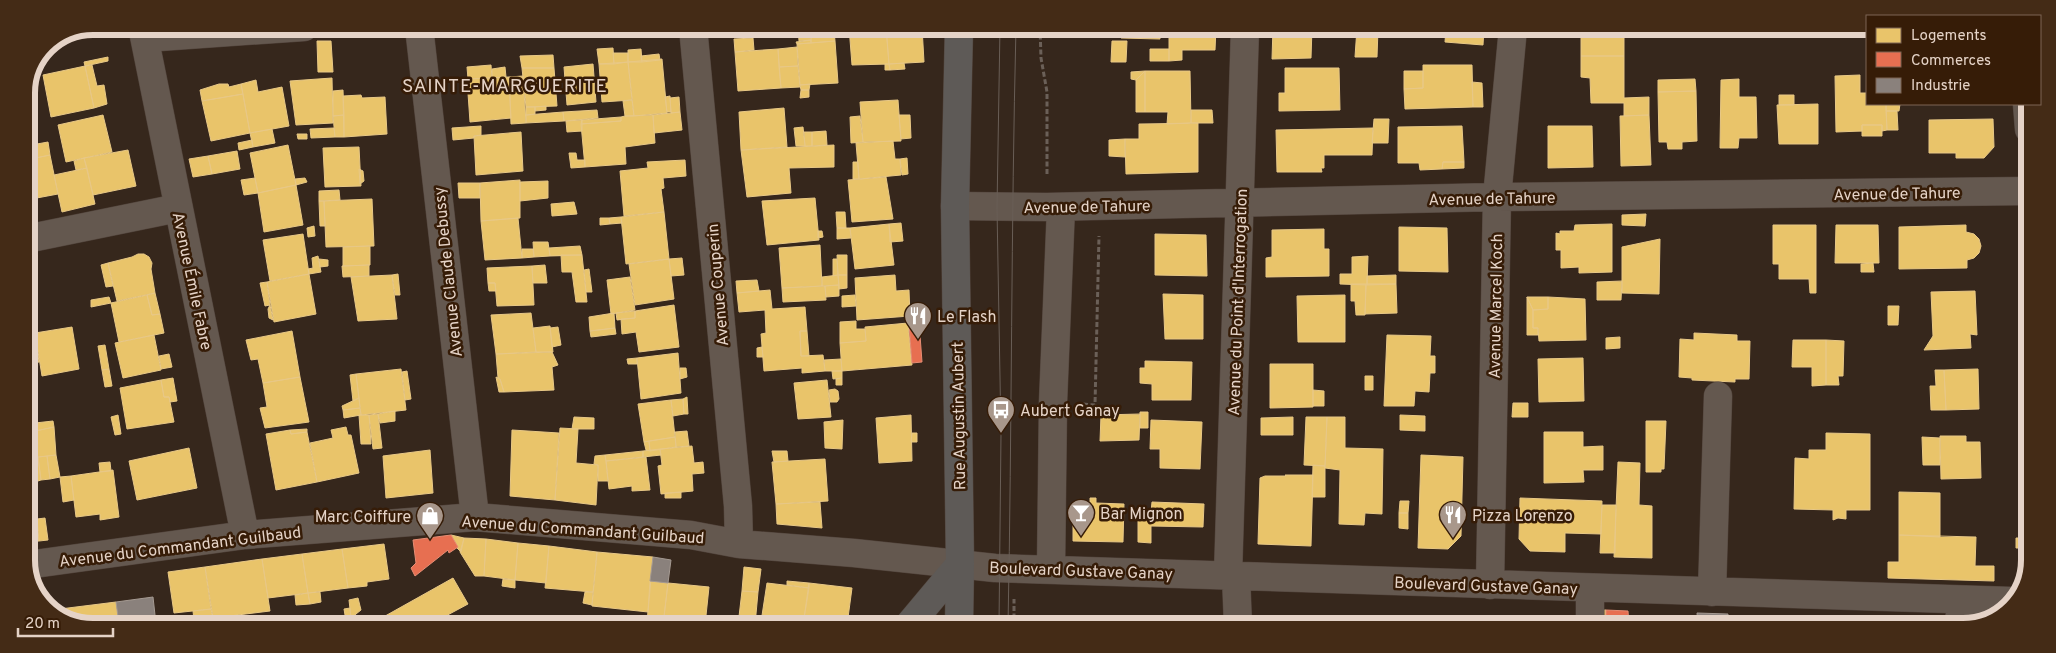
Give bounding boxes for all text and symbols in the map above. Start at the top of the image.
legend [1866,15,2041,105]
text: Logements [1911,27,1987,46]
text: Commerces [1911,52,1991,71]
district label: SAINTE-MARGUERITE [402,75,608,99]
text: Industrie [1911,77,1970,96]
street label: Avenue de Tahure [1833,184,1961,206]
street label: Avenue Claude Debussy [430,186,468,358]
street label: Avenue du Point d'Interrogation [1225,188,1253,416]
street label: Avenue de Tahure [1428,189,1556,211]
street label: Avenue de Tahure [1023,197,1151,219]
street label: Avenue Émile Fabre [167,210,217,352]
street label: Avenue Couperin [704,223,734,347]
street label: Avenue Marcel Koch [1486,233,1508,379]
restaurant icon: Le Flash [903,301,933,340]
place label: Le Flash [937,308,996,328]
street label: Rue Augustin Aubert [949,342,971,490]
bus stop icon: Aubert Ganay [986,395,1016,434]
place label: Aubert Ganay [1020,402,1120,422]
bar icon: Bar Mignon [1066,498,1096,537]
restaurant icon: Pizza Lorenzo [1438,500,1468,539]
shop icon: Marc Coiffure [415,501,445,540]
place label: Bar Mignon [1100,505,1182,525]
place label: Pizza Lorenzo [1472,507,1573,527]
place label: Marc Coiffure [315,508,411,528]
street label: Avenue du Commandant Guilbaud [461,513,705,549]
street label: Avenue du Commandant Guilbaud [58,523,302,573]
street label: Boulevard Gustave Ganay [989,559,1173,585]
street label: Boulevard Gustave Ganay [1394,574,1578,600]
scale bar [18,606,112,638]
text: 20 m [25,615,60,634]

